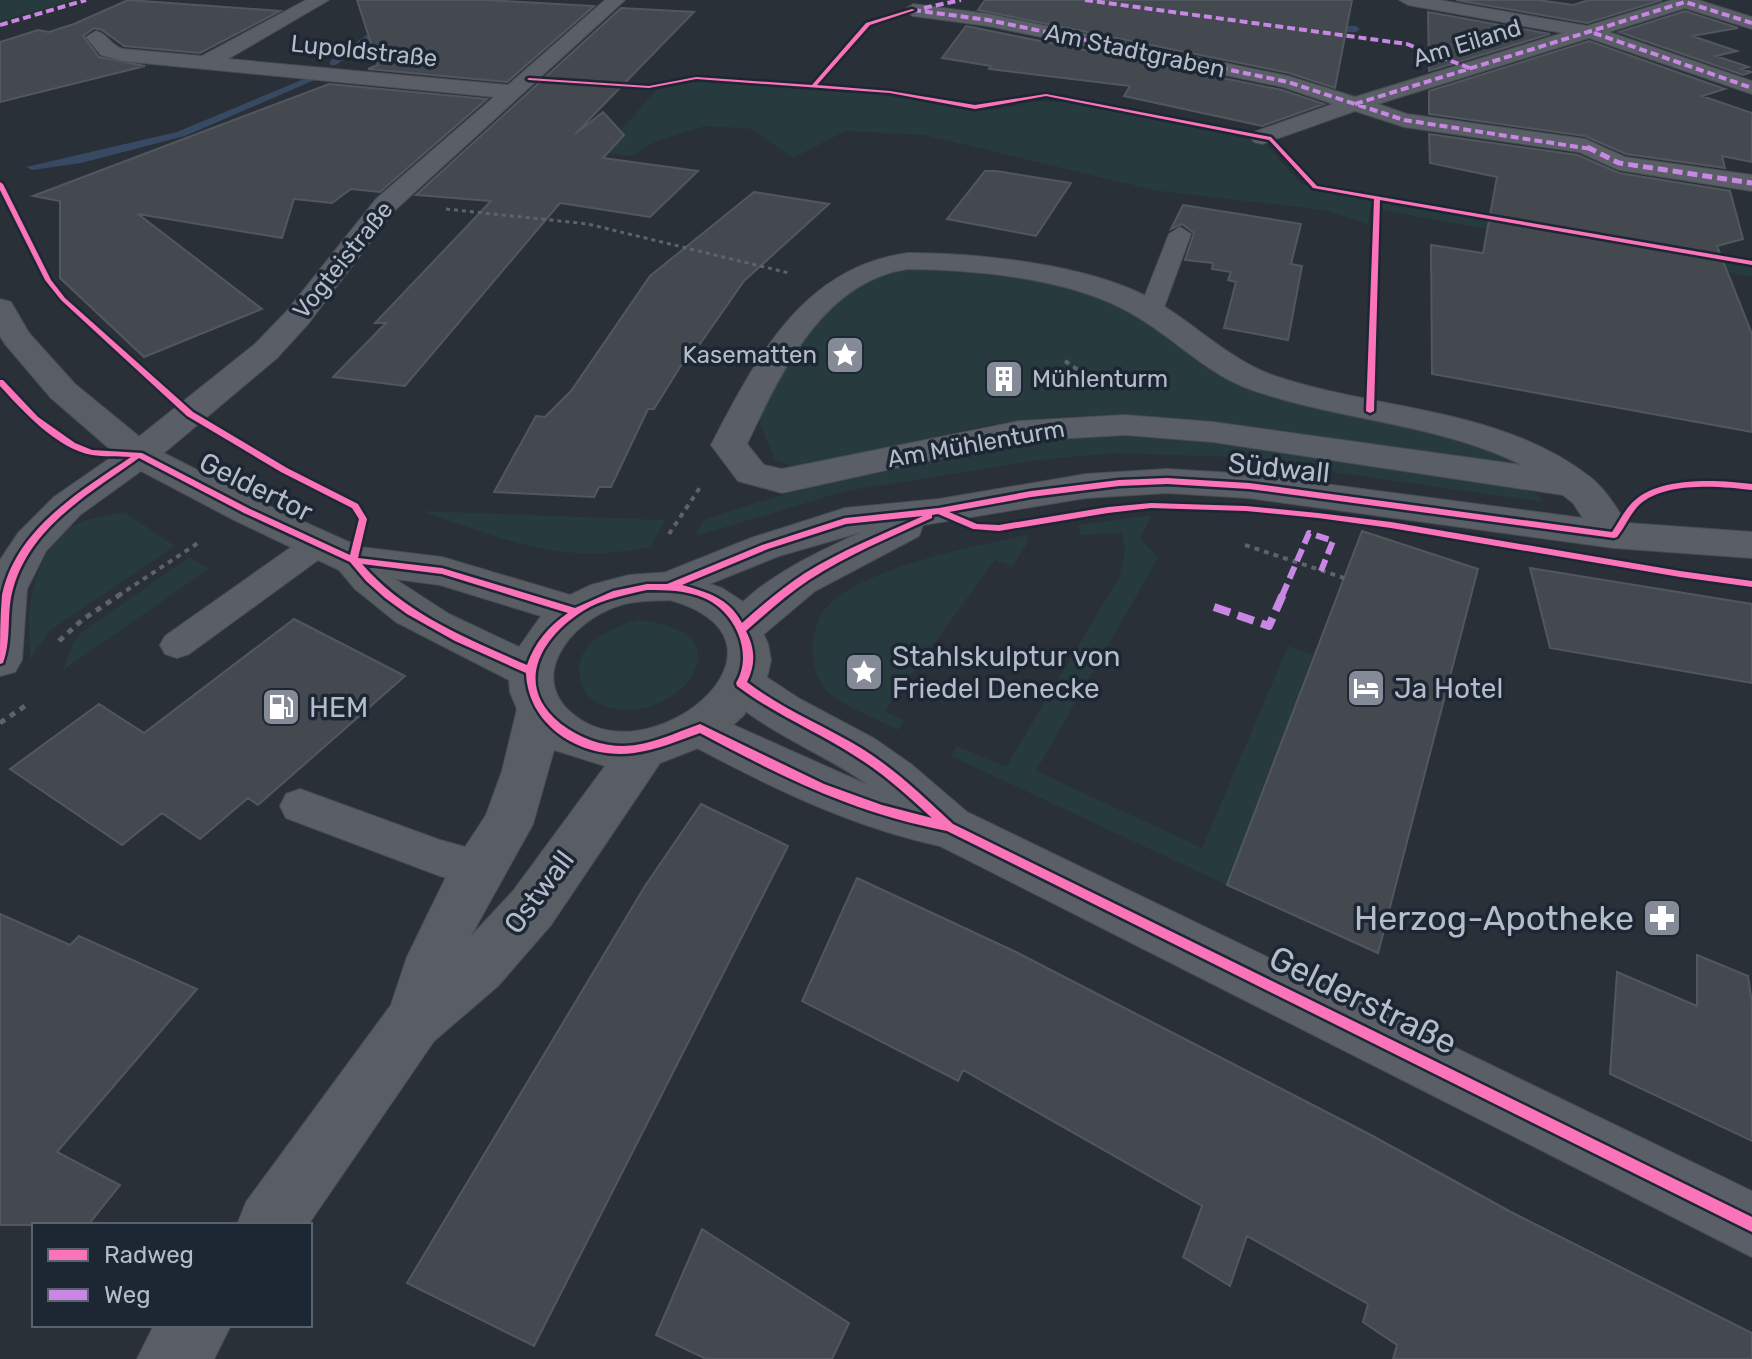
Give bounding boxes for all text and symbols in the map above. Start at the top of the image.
street label: Am Eiland [1410,13,1524,73]
street label: Am Stadtgraben [1042,18,1228,84]
street label: Lupoldstraße [289,29,439,73]
street label: Vogteistraße [287,196,399,324]
place icon: Kasematten [824,334,866,376]
place label: Kasematten [683,341,817,369]
building icon: Mühlenturm [983,358,1025,400]
place label: Mühlenturm [1032,365,1168,393]
street label: Am Mühlenturm [885,415,1067,473]
street label: Geldertor [194,445,318,529]
street label: Südwall [1227,446,1331,490]
place label: Stahlskulptur von Friedel Denecke [892,640,1121,705]
place icon: Stahlskulptur von Friedel Denecke [843,651,885,693]
hotel icon: Ja Hotel [1345,667,1387,709]
place label: Ja Hotel [1394,672,1503,705]
fuel station icon: HEM [260,686,302,728]
place label: HEM [309,691,368,724]
street label: Ostwall [497,844,581,940]
pharmacy icon: Herzog-Apotheke [1641,897,1683,939]
place label: Herzog-Apotheke [1354,898,1634,939]
street label: Gelderstraße [1262,937,1464,1063]
legend [32,1223,312,1327]
text: Radweg [104,1241,194,1269]
text: Weg [104,1281,151,1309]

